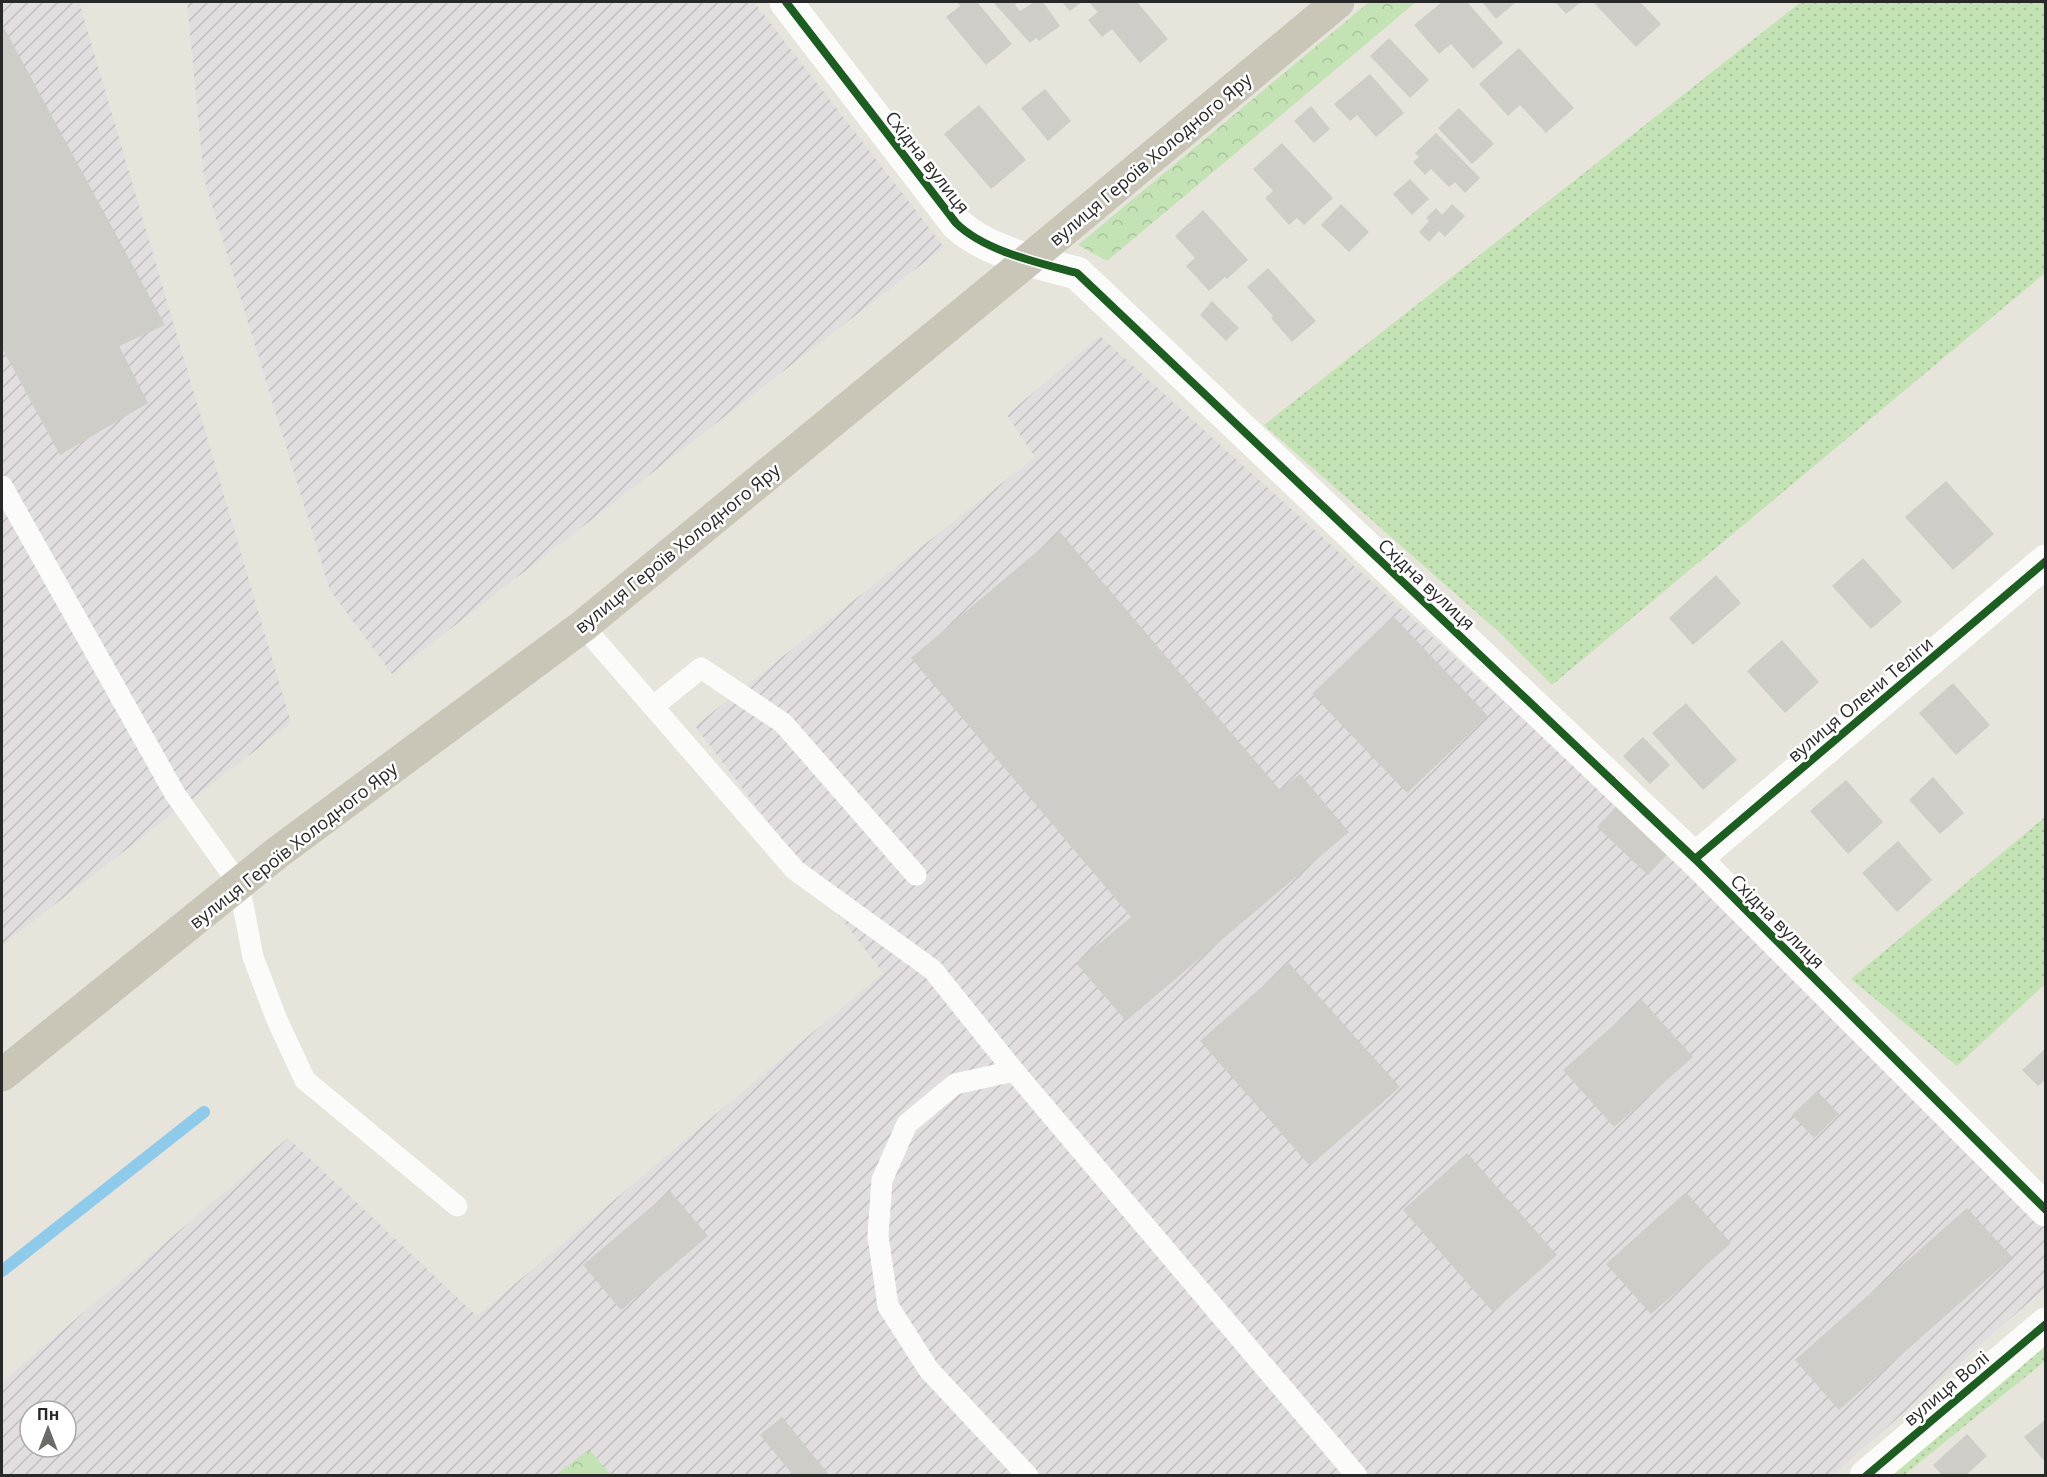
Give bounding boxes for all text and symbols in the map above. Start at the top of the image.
street label: вулиця Героїв Холодного Яру [1044,66,1257,251]
street label: Східна вулиця [880,106,976,218]
street label: вулиця Героїв Холодного Яру [569,457,785,638]
street label: Східна вулиця [1373,533,1481,635]
street label: вулиця Олени Теліги [1782,631,1938,767]
street label: вулиця Героїв Холодного Яру [184,756,403,934]
street label: Східна вулиця [1726,869,1830,973]
street label: вулиця Волі [1898,1345,1994,1431]
north arrow [18,1399,78,1459]
text: Пн [37,1403,59,1425]

